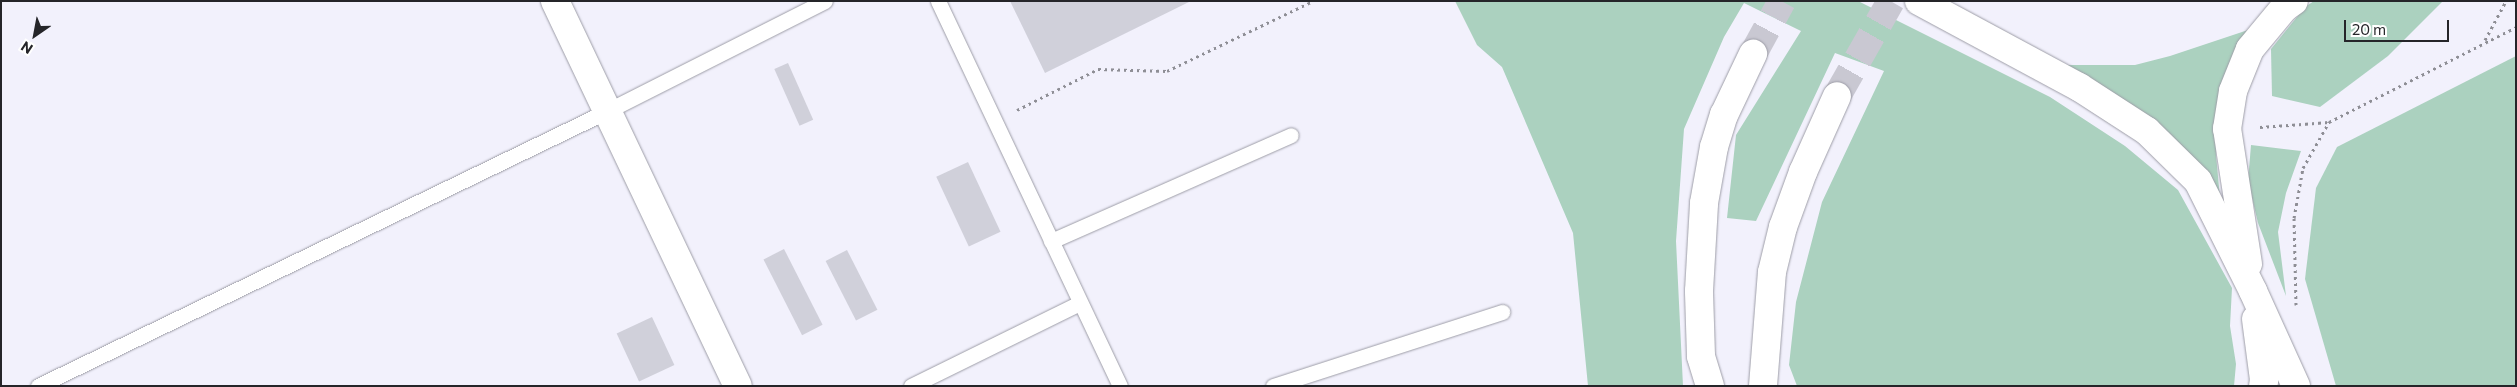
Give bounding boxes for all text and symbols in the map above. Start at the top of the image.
north arrow [10,10,60,60]
scale bar [2347,10,2452,42]
text: 20 m [2352,20,2386,38]
text: N [18,38,36,58]

